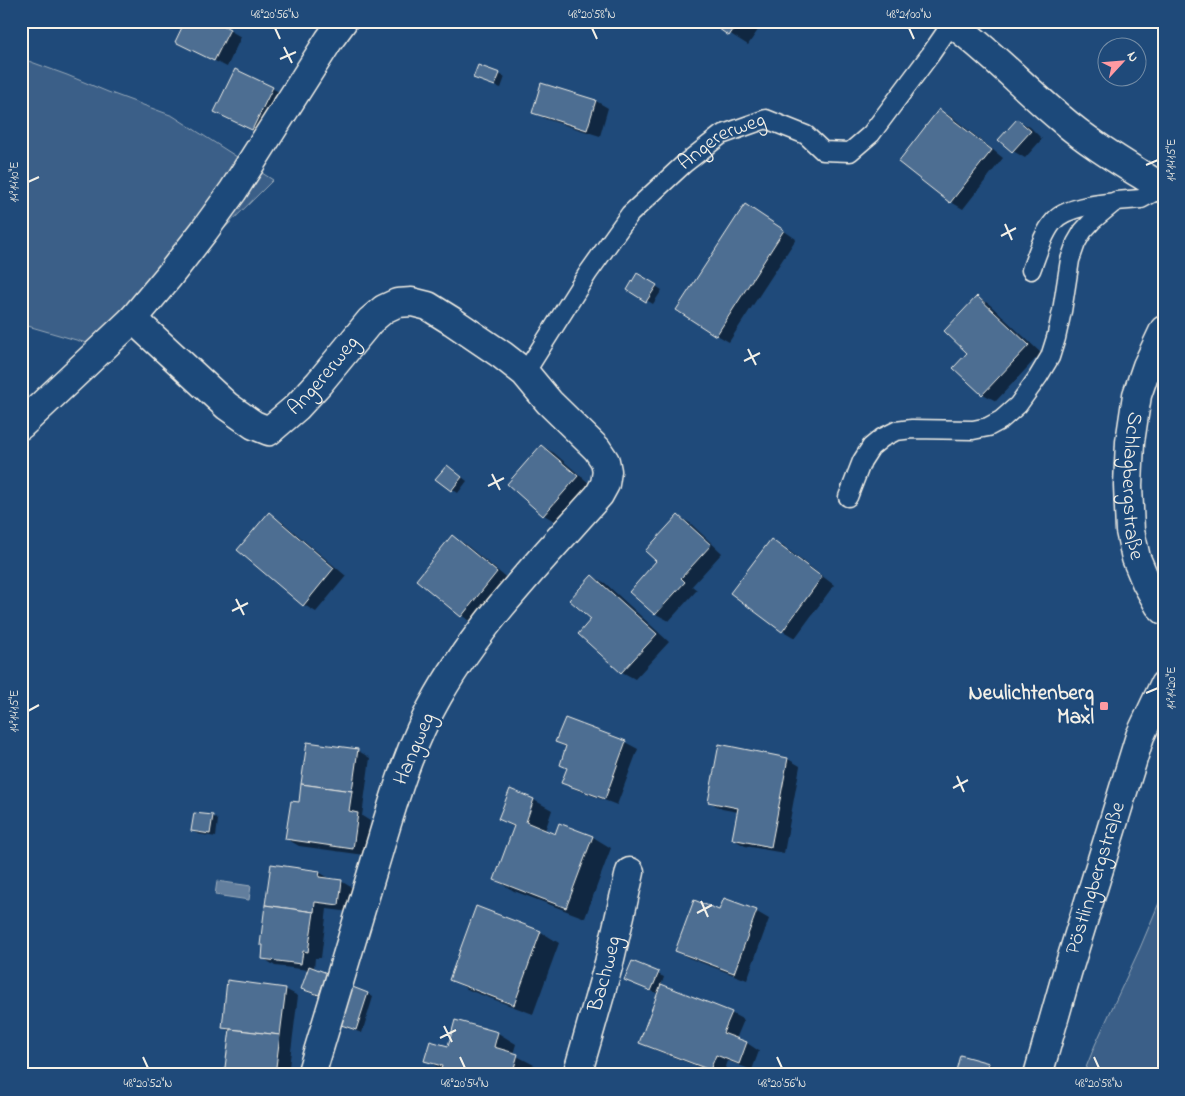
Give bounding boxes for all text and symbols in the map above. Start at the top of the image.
text: 48°20'56"N [251,6,299,24]
text: 48°20'58"N [568,6,616,24]
text: 48°21'00"N [887,6,931,24]
north arrow [1098,38,1148,88]
text: N [1121,48,1144,66]
street label: Angererweg [672,105,770,178]
text: 14°14'15"E [1163,139,1181,181]
text: 14°14'10"E [6,161,24,203]
street label: Angererweg [281,329,368,423]
street label: Schlagbergstraße [1111,410,1151,563]
text: 14°14'20"E [1163,666,1181,710]
place label: Neulichtenberg Maxl [969,679,1094,733]
text: 14°14'15"E [6,690,24,732]
marker: Neulichtenberg Maxl [1098,700,1110,712]
street label: Hangweg [386,708,445,791]
street label: Pöstlingbergstraße [1058,798,1134,959]
street label: Bachweg [581,933,632,1016]
text: 48°20'52"N [124,1075,172,1093]
text: 48°20'54"N [441,1075,489,1093]
text: 48°20'56"N [758,1075,806,1093]
text: 48°20'58"N [1075,1075,1123,1093]

